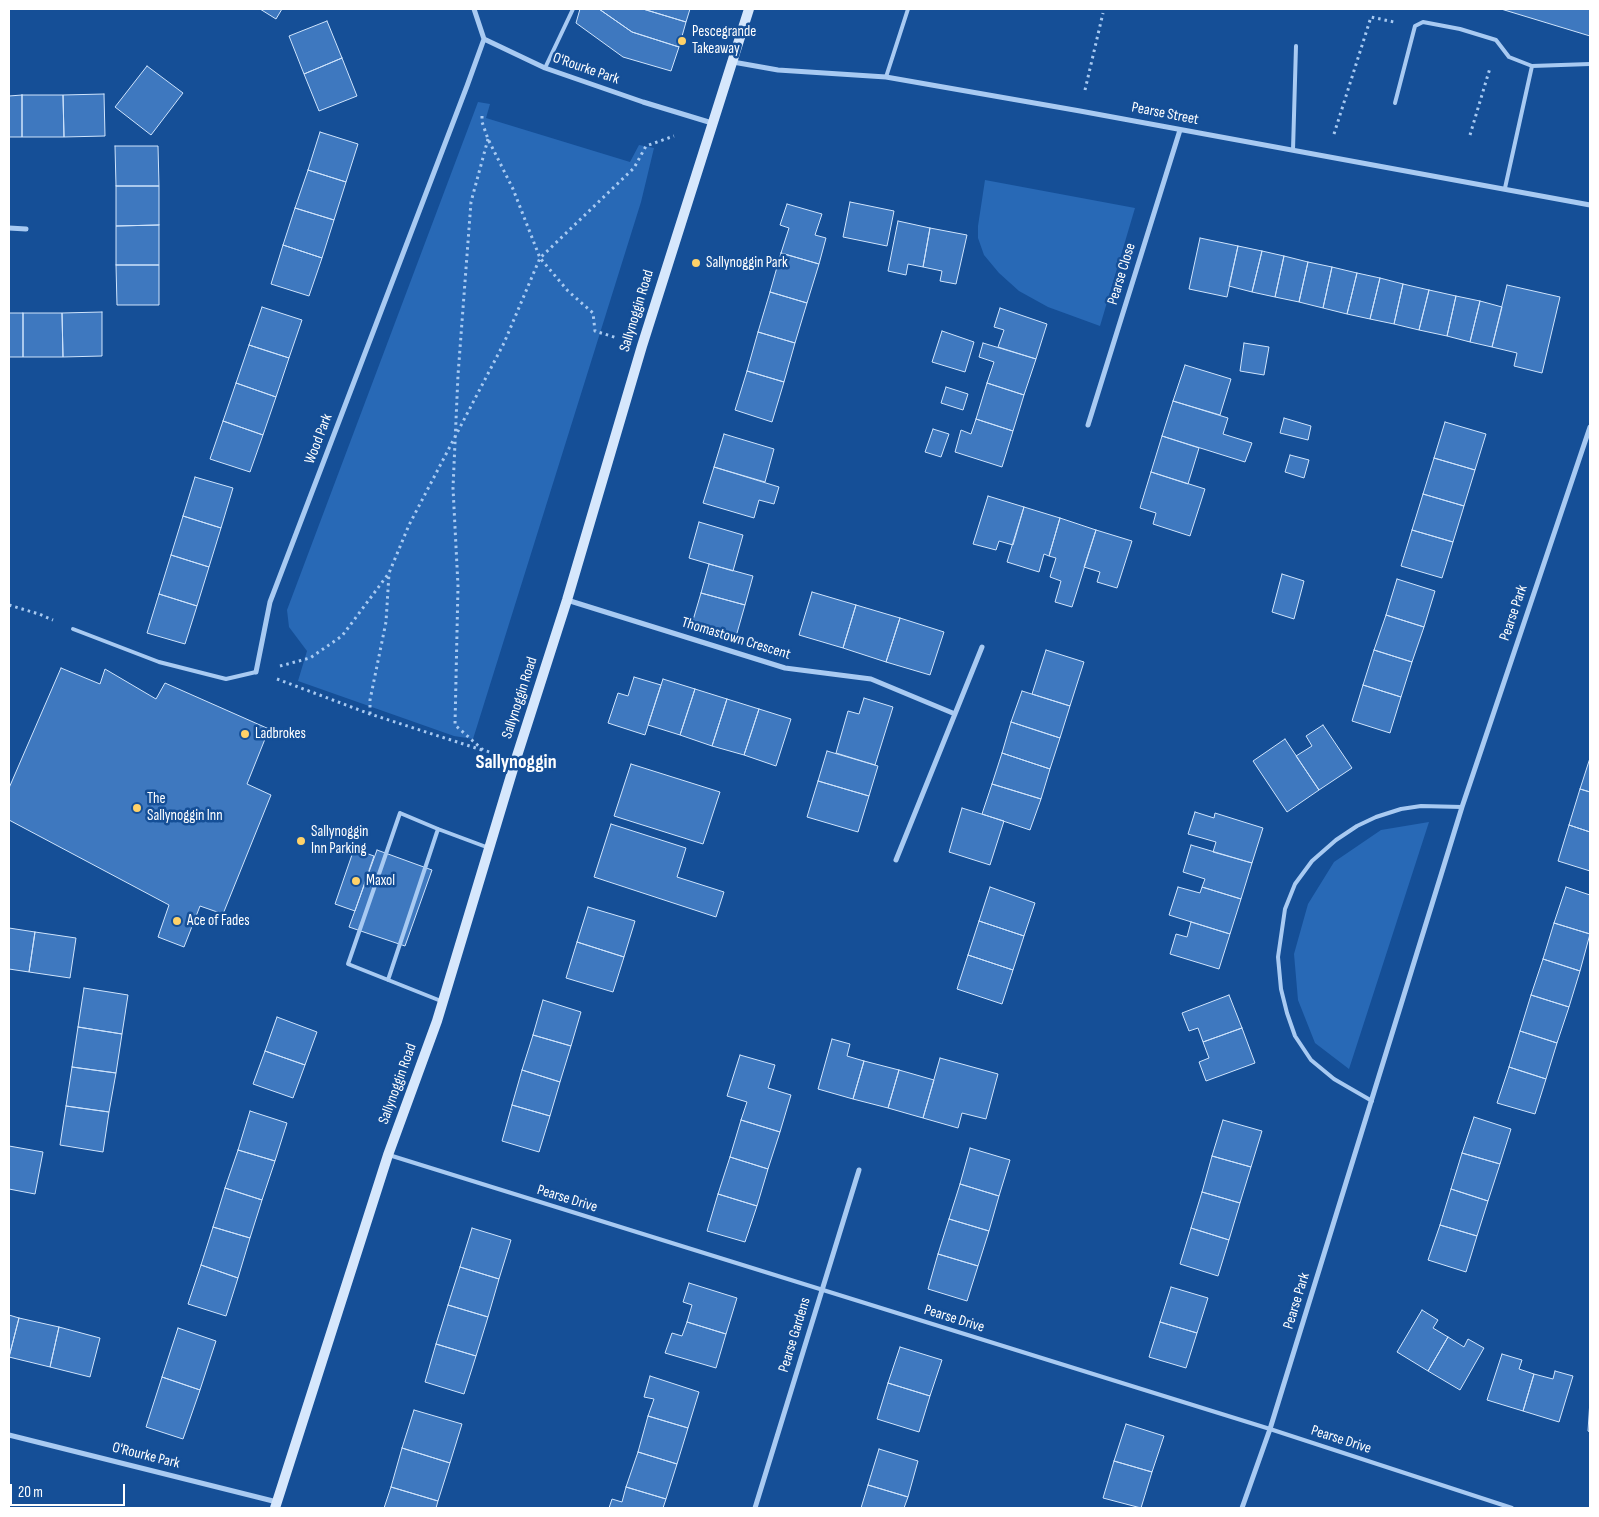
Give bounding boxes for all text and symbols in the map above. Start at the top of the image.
place label: Pescegrande Takeaway [692,23,756,58]
marker: Pescegrande Takeaway [676,35,688,47]
street label: O'Rourke Park [550,49,622,89]
street label: Pearse Street [1130,99,1200,129]
street label: Pearse Close [1104,241,1140,307]
place label: Sallynoggin Park [706,254,788,272]
marker: Sallynoggin Park [690,257,702,269]
street label: Sallynoggin Road [616,268,658,354]
street label: Wood Park [301,411,337,467]
street label: Pearse Park [1496,583,1532,643]
street label: Thomastown Crescent [679,614,793,664]
street label: Sallynoggin Road [498,655,542,741]
place label: Ladbrokes [255,725,306,743]
marker: Ladbrokes [239,728,251,740]
district label: Sallynoggin [475,751,557,775]
place label: The Sallynoggin Inn [147,790,223,825]
marker: The Sallynoggin Inn [131,802,143,814]
place label: Sallynoggin Inn Parking [311,823,368,858]
marker: Sallynoggin Inn Parking [295,835,307,847]
place label: Maxol [366,872,395,890]
marker: Maxol [350,875,362,887]
place label: Ace of Fades [187,912,250,930]
marker: Ace of Fades [171,915,183,927]
street label: Sallynoggin Road [375,1041,421,1127]
street label: Pearse Drive [535,1181,599,1217]
street label: Pearse Park [1280,1271,1314,1331]
street label: Pearse Gardens [775,1295,815,1375]
street label: Pearse Drive [922,1301,986,1337]
street label: Pearse Drive [1309,1422,1373,1458]
street label: O'Rourke Park [110,1439,182,1473]
scale bar [12,1474,128,1506]
text: 20 m [18,1483,43,1502]

